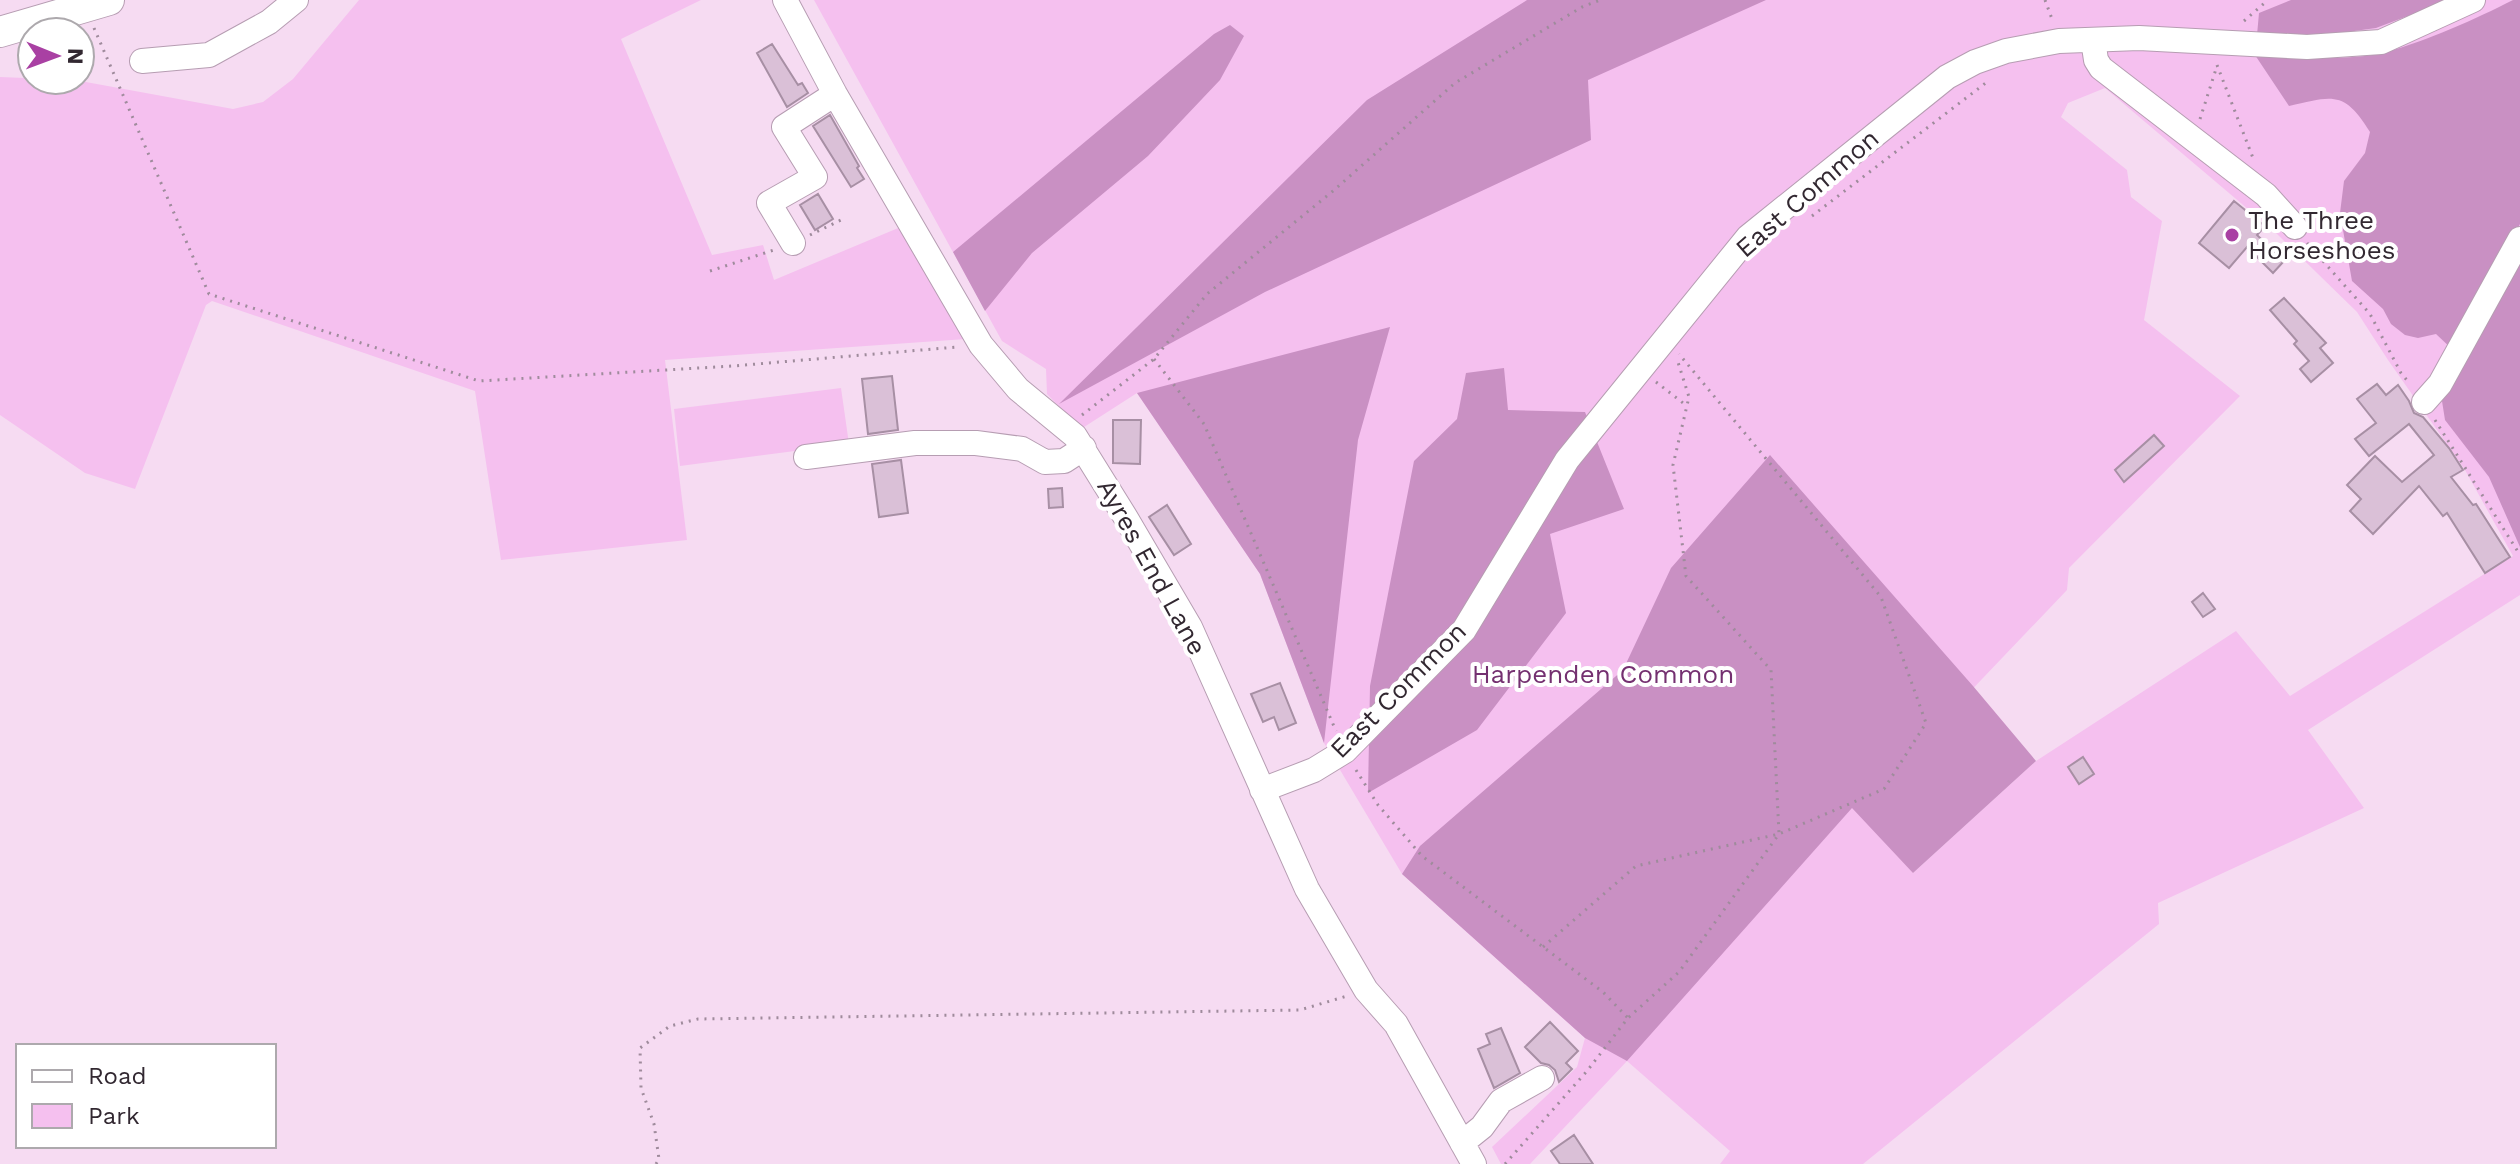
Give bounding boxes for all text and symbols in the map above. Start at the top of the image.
north arrow [16,16,96,96]
text: N [63,48,88,65]
street label: East Common [1729,123,1885,263]
place label: The Three Horseshoes [2248,205,2395,265]
marker: The Three Horseshoes [2223,226,2241,244]
street label: Ayres End Lane [1091,474,1213,660]
street label: East Common [1324,616,1472,764]
park label: Harpenden Common [1472,659,1734,689]
legend [16,1044,276,1148]
text: Road [88,1062,147,1090]
text: Park [88,1102,140,1130]

